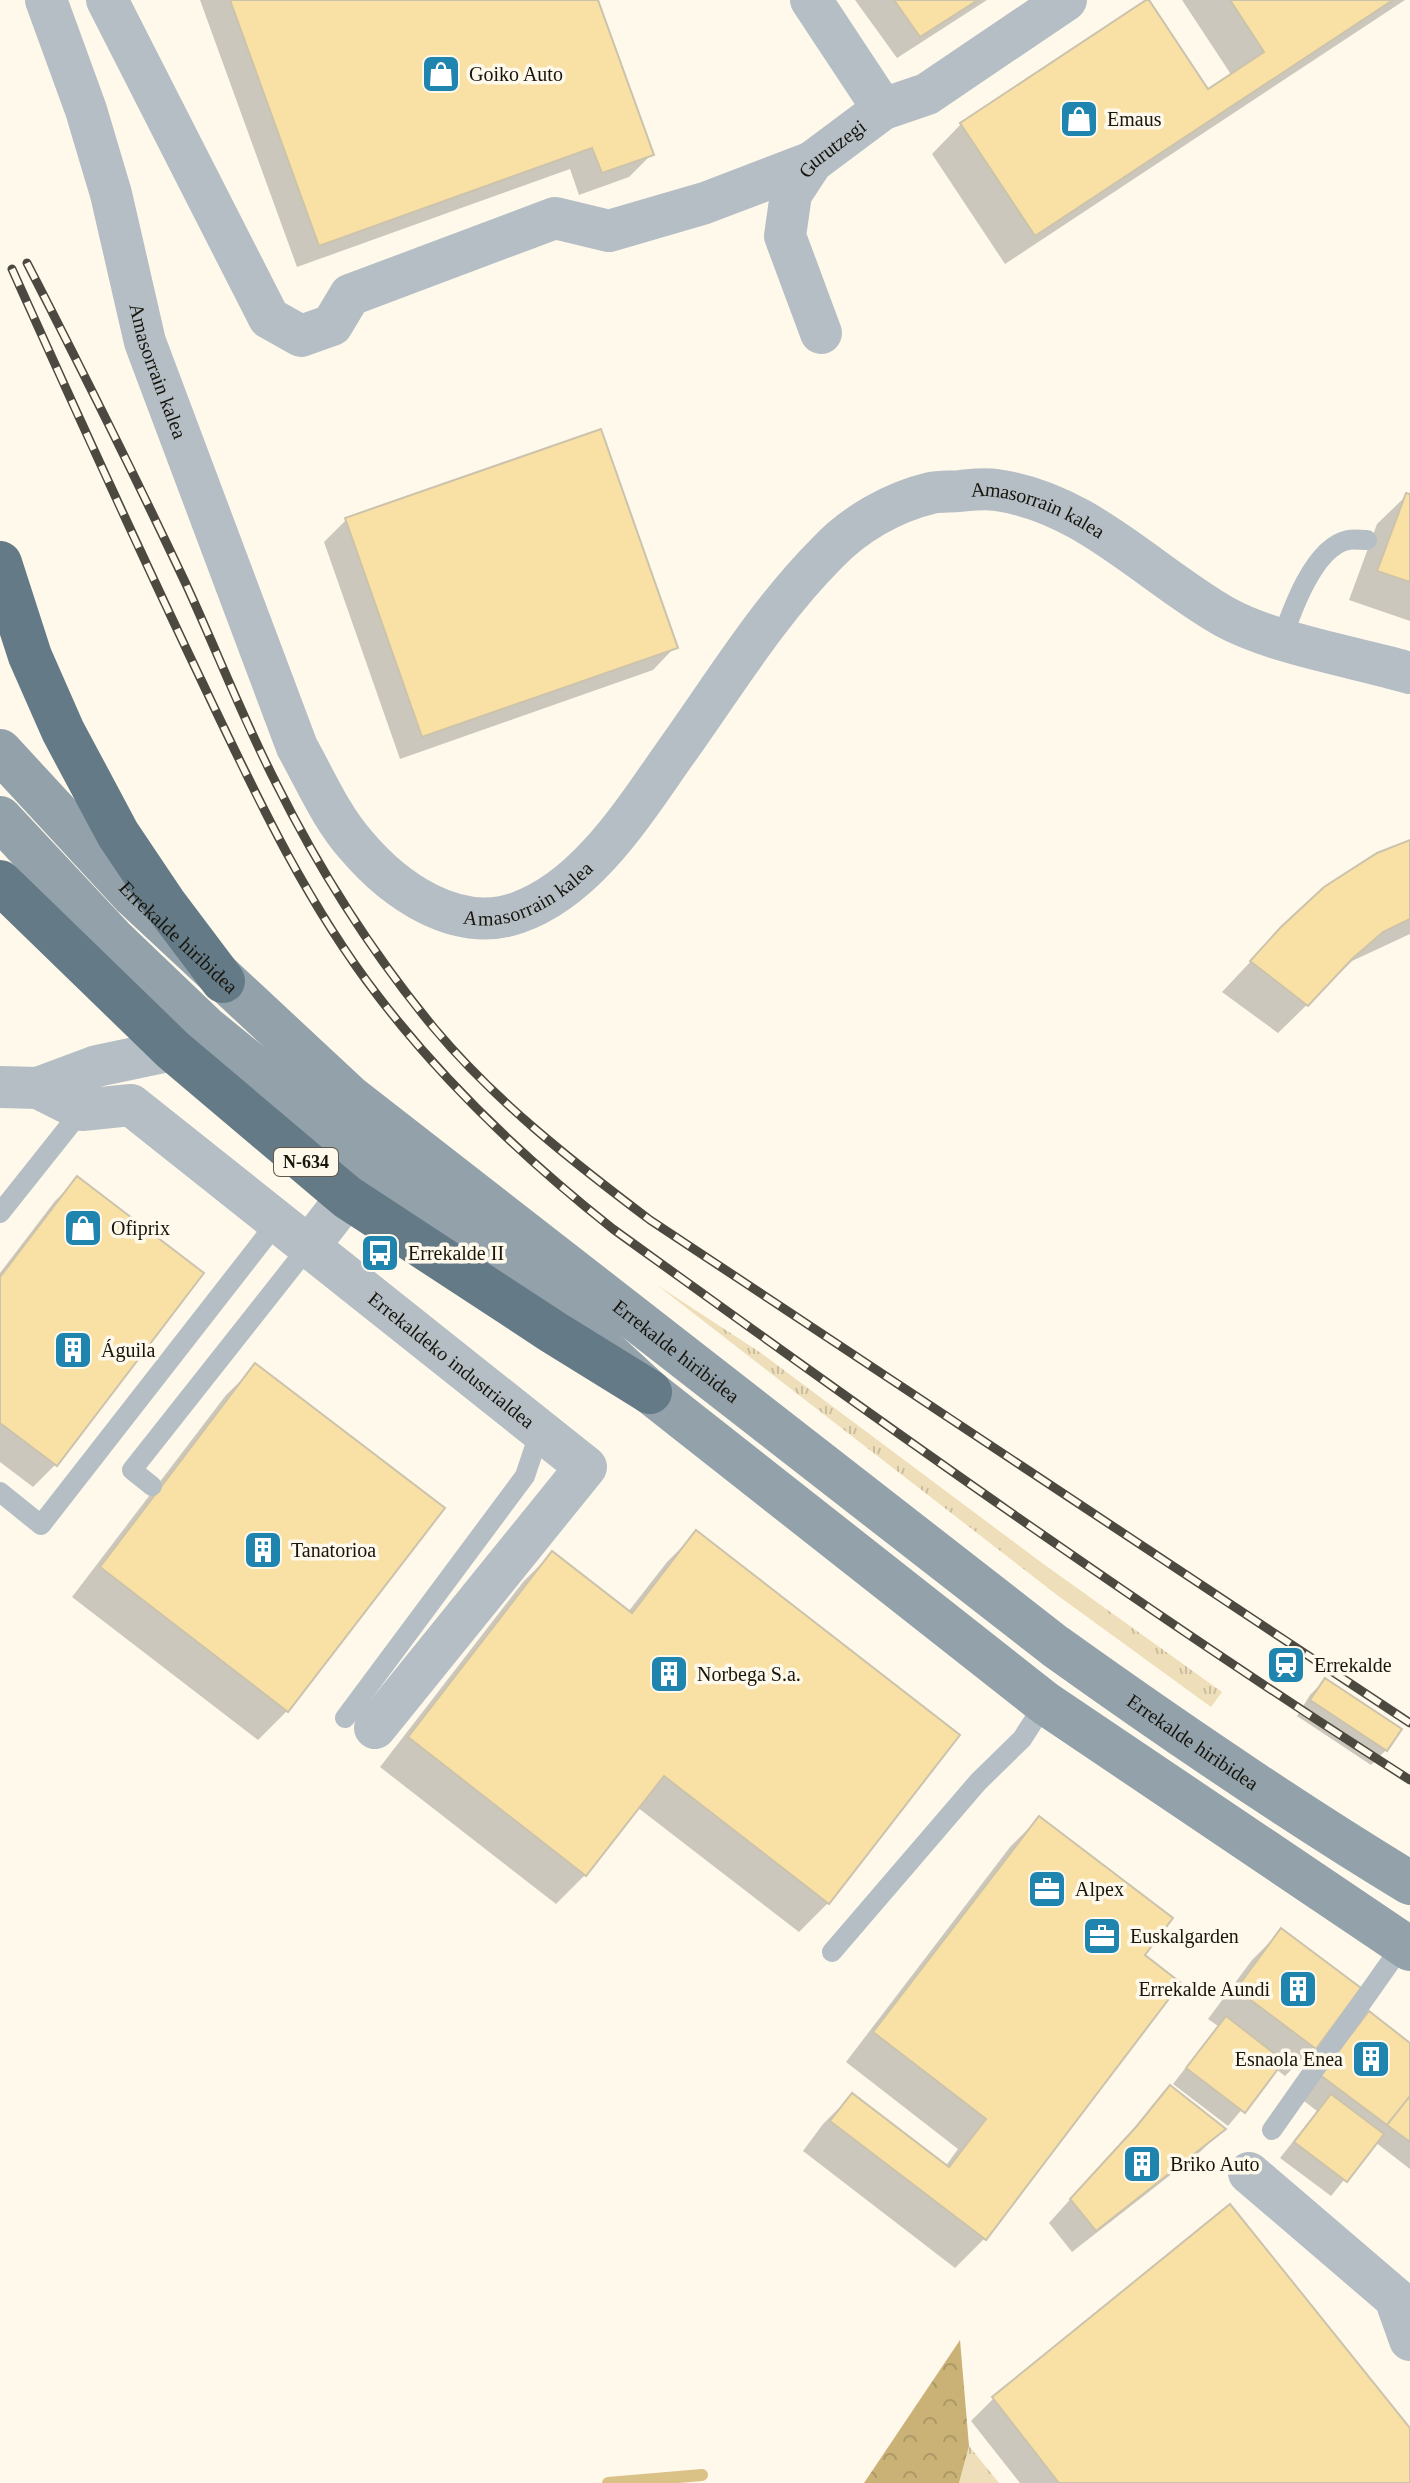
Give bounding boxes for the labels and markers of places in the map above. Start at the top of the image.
shop icon: Goiko Auto [420,53,462,95]
place label: Goiko Auto [469,63,563,85]
shop icon: Emaus [1058,98,1100,140]
place label: Emaus [1107,108,1162,130]
shop icon: Ofiprix [62,1207,104,1249]
place label: Ofiprix [111,1217,170,1240]
bus stop icon: Errekalde II [359,1232,401,1274]
place label: Errekalde II [408,1242,504,1264]
building icon: Águila [52,1329,94,1371]
place label: Águila [101,1339,156,1362]
building icon: Tanatorioa [242,1529,284,1571]
place label: Tanatorioa [291,1539,376,1561]
station icon: Errekalde [1265,1644,1307,1686]
building icon: Norbega S.a. [648,1653,690,1695]
place label: Errekalde [1314,1654,1392,1676]
place label: Norbega S.a. [697,1663,801,1686]
office icon: Alpex [1026,1868,1068,1910]
place label: Alpex [1075,1878,1124,1901]
office icon: Euskalgarden [1081,1915,1123,1957]
place label: Euskalgarden [1130,1925,1239,1948]
building icon: Errekalde Aundi [1277,1968,1319,2010]
place label: Errekalde Aundi [1138,1978,1270,2000]
building icon: Esnaola Enea [1350,2038,1392,2080]
place label: Esnaola Enea [1235,2048,1343,2070]
building icon: Briko Auto [1121,2143,1163,2185]
place label: Briko Auto [1170,2153,1259,2175]

